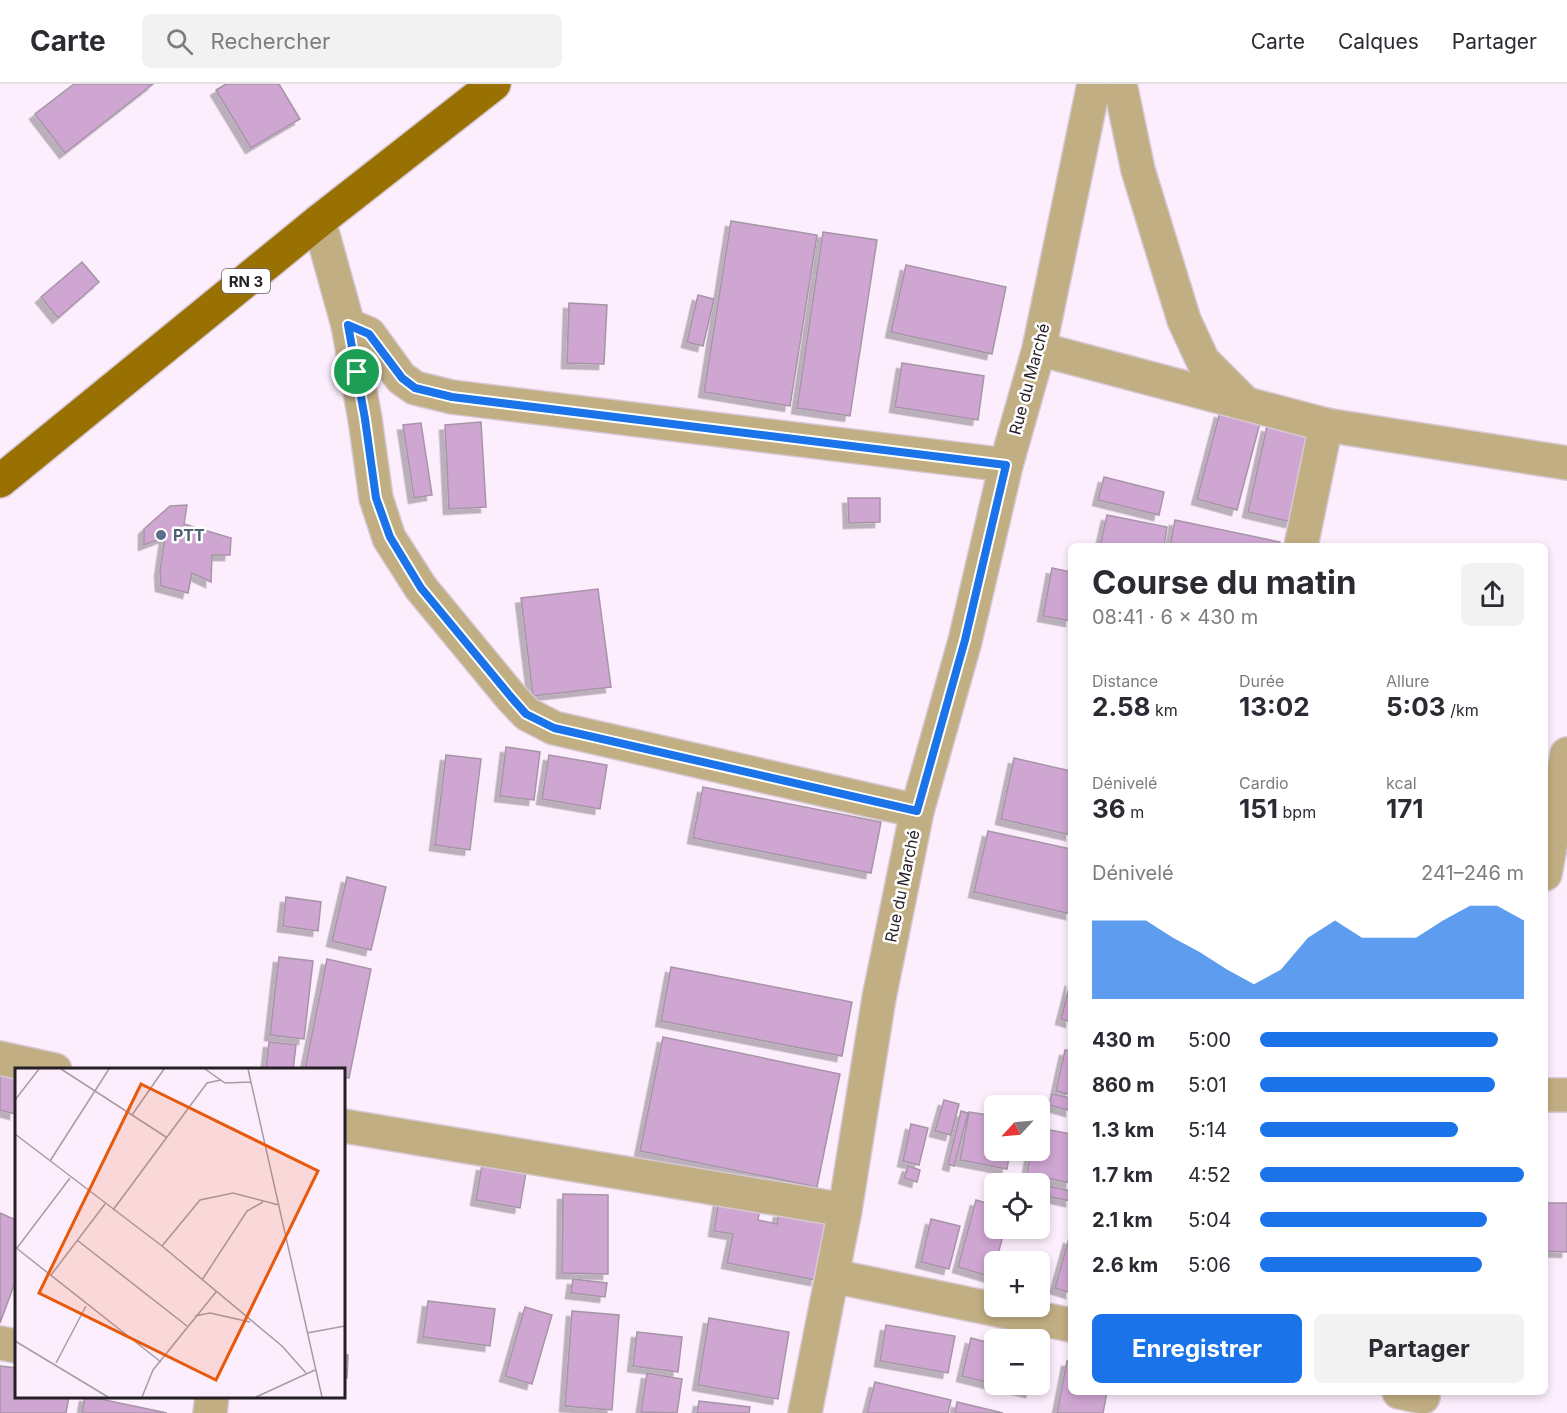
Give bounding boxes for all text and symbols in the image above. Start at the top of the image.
search box [142,14,562,68]
text: Carte [30,24,106,58]
icon: search [163,25,196,58]
text: Rechercher [211,28,330,54]
text: Carte [1251,29,1305,54]
text: Calques [1338,29,1419,54]
text: Partager [1452,29,1537,54]
road number: RN 3 [222,269,270,293]
street label: Rue du Marché [1005,321,1053,437]
pin [331,346,382,397]
icon: arrive [340,355,373,388]
place label: PTT [173,525,205,545]
marker: PTT [154,528,168,542]
text: Course du matin [1092,562,1357,602]
button: share [1461,563,1524,626]
text: 08:41 · 6 × 430 m [1092,605,1258,629]
text: Distance [1092,671,1158,691]
text: Durée [1239,671,1284,691]
text: Allure [1386,671,1429,691]
text: 2.58 [1092,691,1150,722]
text: 13:02 [1239,691,1310,722]
text: 5:03 [1386,691,1446,722]
text: km [1150,700,1178,720]
text: /km [1446,700,1479,720]
text: Dénivelé [1092,773,1157,793]
text: Cardio [1239,773,1289,793]
text: kcal [1386,773,1417,793]
text: 36 [1092,793,1126,824]
text: 151 [1239,793,1278,824]
text: 171 [1386,793,1424,824]
text: m [1126,802,1144,822]
text: bpm [1278,802,1316,822]
street label: Rue du Marché [880,828,924,944]
text: Dénivelé [1092,861,1174,885]
text: 241–246 m [1421,861,1524,885]
text: 430 m [1092,1028,1155,1052]
text: 5:00 [1188,1028,1231,1052]
inset map [15,1068,345,1398]
text: 860 m [1092,1073,1154,1097]
text: 5:01 [1188,1073,1227,1097]
north arrow [984,1095,1050,1161]
map controls [984,1095,1050,1395]
text: 1.3 km [1092,1118,1154,1142]
text: 5:14 [1188,1118,1227,1142]
text: 1.7 km [1092,1163,1153,1187]
text: 4:52 [1188,1163,1231,1187]
button: locate [984,1173,1050,1239]
text: 2.1 km [1092,1208,1153,1232]
text: 5:04 [1188,1208,1231,1232]
button: + [984,1251,1050,1317]
text: 2.6 km [1092,1253,1158,1277]
text: 5:06 [1188,1253,1231,1277]
button: Enregistrer [1092,1314,1302,1383]
button: Partager [1314,1314,1524,1383]
button: − [984,1329,1050,1395]

